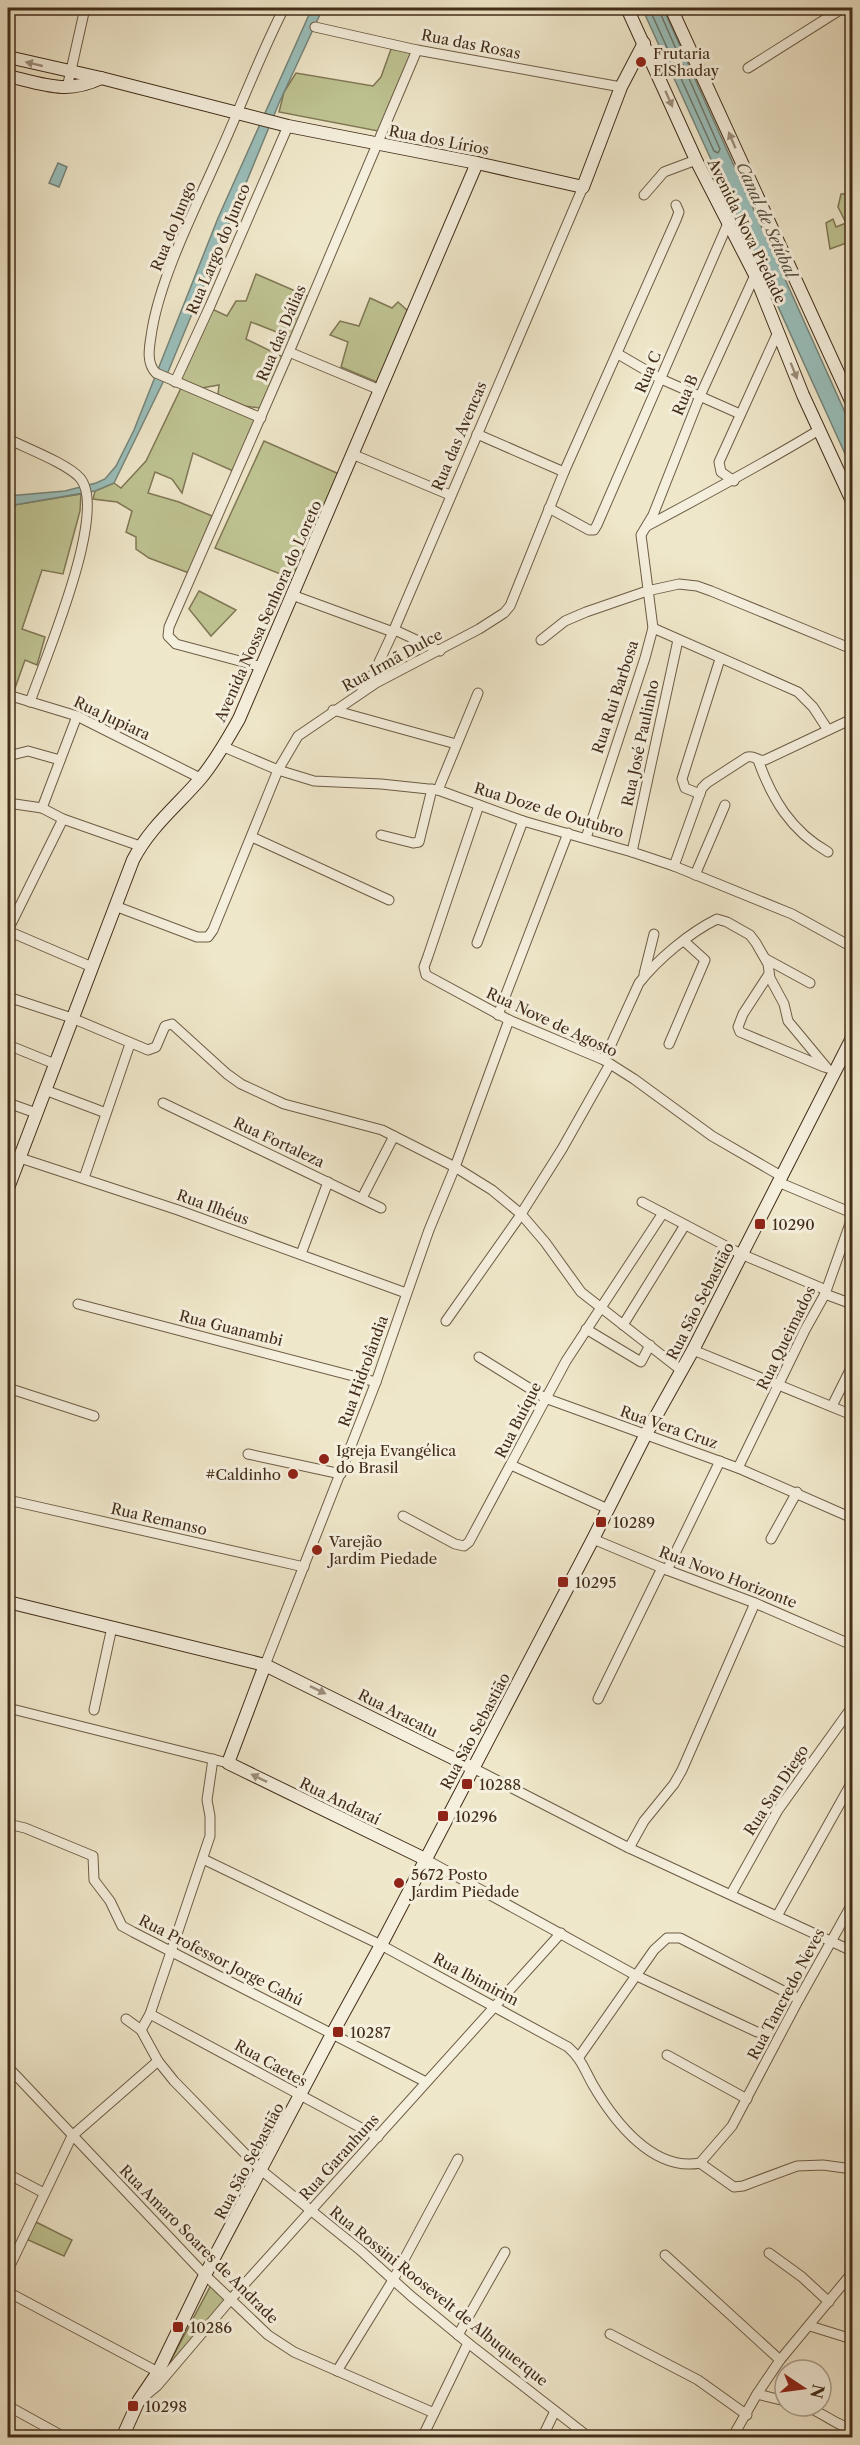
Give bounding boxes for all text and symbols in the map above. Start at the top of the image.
street label: Rua das Rosas [420,25,522,63]
place label: Frutaria ElShaday [653,44,720,80]
marker: Frutaria ElShaday [634,55,648,69]
one-way arrow [24,58,43,68]
one-way arrow [664,90,674,108]
street label: Rua dos Lírios [387,121,491,159]
one-way arrow [728,131,737,148]
street label: Avenida Nova Piedade [703,155,790,307]
water label: Canal de Setúbal [732,159,802,283]
street label: Rua do Jungo [146,178,200,274]
street label: Rua Largo do Junco [182,181,254,317]
street label: Rua das Dálias [252,282,310,384]
street label: Rua C [631,348,665,396]
one-way arrow [789,363,799,381]
street label: Rua B [668,372,702,418]
street label: Rua das Avencas [427,378,491,494]
street label: Avenida Nossa Senhora do Loreto [210,497,326,726]
street label: Rua Irmã Dulce [339,625,445,695]
street label: Rua Rui Barbosa [588,638,642,756]
street label: Rua José Paulinho [617,678,663,808]
street label: Rua Jupiara [71,692,153,744]
street label: Rua Doze de Outubro [472,778,626,842]
street label: Rua Nove de Agosto [483,983,621,1061]
street label: Rua Fortaleza [230,1113,328,1171]
street label: Rua Ilhéus [174,1185,252,1229]
place label: 10290 [772,1215,815,1234]
marker: 10290 [753,1217,767,1231]
street label: Rua São Sebastião [662,1239,738,1363]
street label: Rua Queimados [753,1283,819,1393]
street label: Rua Guanambi [177,1306,285,1350]
street label: Rua Hidrolândia [334,1313,392,1429]
street label: Rua Buíque [491,1379,545,1461]
street label: Rua Vera Cruz [618,1401,721,1453]
place label: Igreja Evangélica do Brasil [336,1441,456,1477]
marker: Igreja Evangélica do Brasil [317,1452,331,1466]
place label: #Caldinho [205,1465,281,1484]
marker: #Caldinho [286,1467,300,1481]
street label: Rua Remanso [109,1499,209,1539]
place label: 10289 [613,1513,655,1532]
marker: 10289 [594,1515,608,1529]
place label: Varejão Jardim Piedade [327,1532,437,1568]
street label: Rua Novo Horizonte [656,1542,800,1612]
marker: Varejão Jardim Piedade [310,1543,324,1557]
place label: 10295 [575,1573,616,1592]
marker: 10295 [556,1575,570,1589]
street label: Rua São Sebastião [436,1669,514,1793]
one-way arrow [309,1684,327,1694]
street label: Rua Aracatu [355,1685,441,1741]
street label: Rua San Diego [740,1741,812,1839]
street label: Rua Andaraí [296,1773,384,1829]
one-way arrow [250,1774,268,1784]
place label: 10288 [479,1775,521,1794]
marker: 10288 [460,1777,474,1791]
place label: 10296 [455,1807,497,1826]
marker: 10296 [436,1809,450,1823]
place label: 5672 Posto Jardim Piedade [409,1865,519,1901]
marker: 5672 Posto Jardim Piedade [392,1876,406,1890]
street label: Rua Professor Jorge Cahú [136,1910,306,2010]
street label: Rua Tancredo Neves [743,1925,829,2063]
street label: Rua Ibimirim [430,1948,522,2010]
place label: 10287 [350,2023,391,2042]
marker: 10287 [331,2025,345,2039]
street label: Rua Caetes [231,2035,311,2091]
street label: Rua São Sebastião [210,2099,288,2223]
street label: Rua Garanhuns [295,2110,383,2204]
street label: Rua Amaro Soares de Andrade [116,2161,282,2327]
street label: Rua Rossini Roosevelt de Albuquerque [326,2202,552,2390]
place label: 10286 [190,2318,232,2337]
marker: 10286 [171,2320,185,2334]
north arrow [773,2358,833,2418]
text: N [806,2382,829,2400]
place label: 10298 [145,2397,187,2416]
marker: 10298 [126,2399,140,2413]

